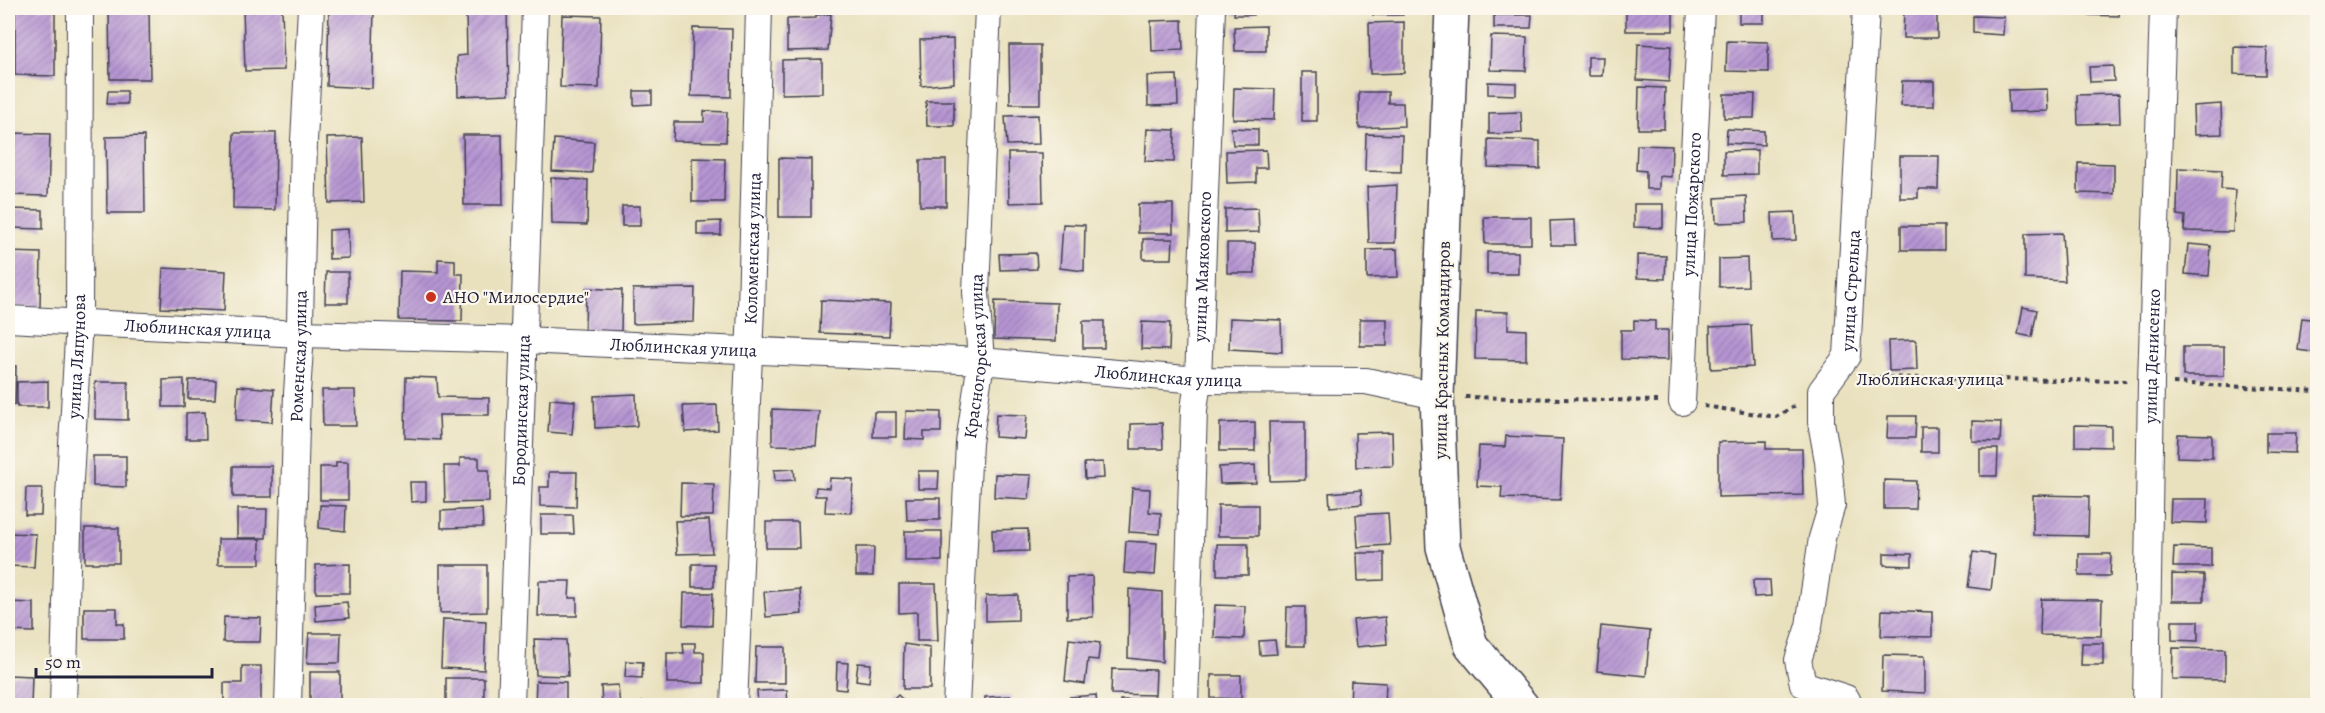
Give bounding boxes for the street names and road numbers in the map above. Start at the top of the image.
street label: улица Пожарского [1676,132,1707,278]
street label: Коломенская улица [738,171,767,325]
street label: улица Маяковского [1187,191,1217,343]
street label: улица Стрельца [1835,228,1866,353]
street label: улица Красных Командиров [1428,241,1456,460]
street label: Красногорская улица [958,272,993,440]
street label: улица Денисенко [2138,288,2166,425]
street label: Роменская улица [284,289,313,423]
street label: улица Ляпунова [61,293,91,420]
street label: Люблинская улица [123,313,273,345]
street label: Люблинская улица [609,332,758,363]
street label: Бородинская улица [507,333,536,486]
street label: Люблинская улица [1094,359,1243,392]
street label: Люблинская улица [1856,367,2004,391]

